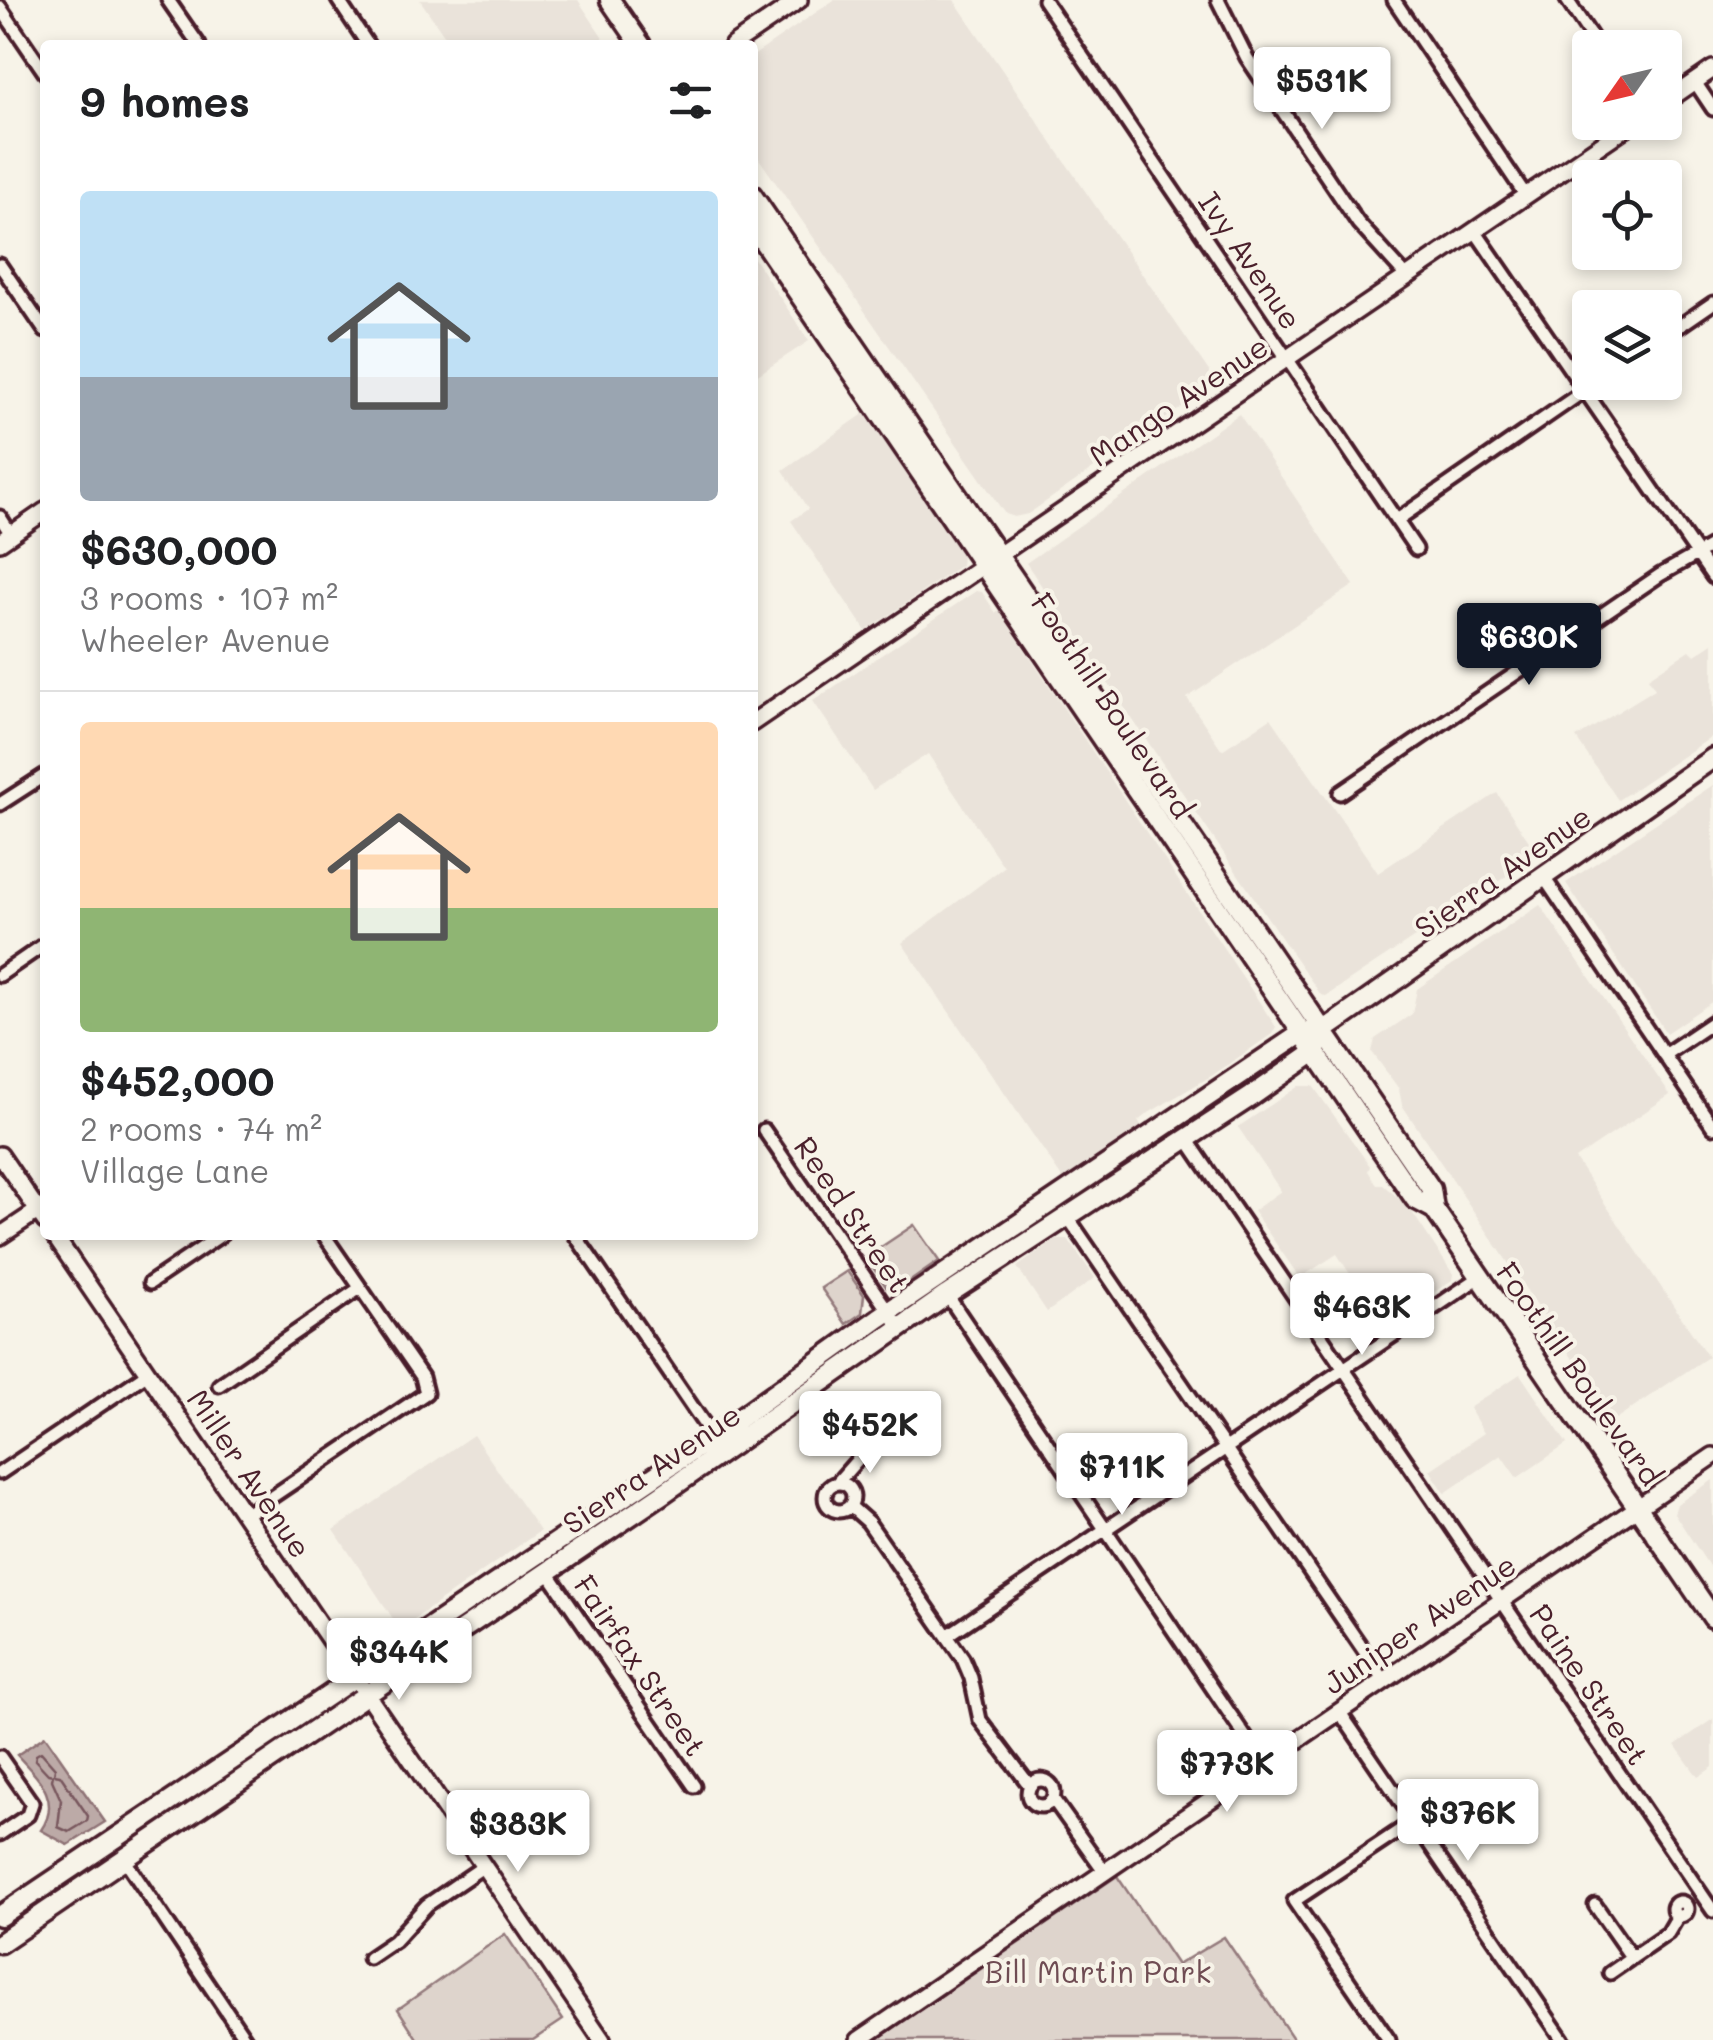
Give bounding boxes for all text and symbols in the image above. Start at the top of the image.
north arrow [1572,30,1682,140]
map controls [1572,30,1682,400]
pin: $531K [1252,47,1392,132]
text: $531K [1276,58,1368,100]
text: 9 homes [80,73,250,128]
icon: filters [663,73,718,128]
button: locate [1572,160,1682,270]
street label: Ivy Avenue [1190,183,1312,337]
icon: home [309,256,489,436]
button: layers [1572,290,1682,400]
street label: Mango Avenue [1081,325,1275,475]
text: $630,000 [80,521,277,576]
text: 3 rooms · 107 m² [80,576,338,618]
street label: Foothill Boulevard [1023,584,1203,826]
pin: $630K [1459,603,1599,688]
text: $630K [1479,614,1579,656]
text: Wheeler Avenue [80,618,331,660]
icon: home [309,787,489,967]
street label: Sierra Avenue [1406,795,1598,947]
text: $452,000 [80,1052,275,1107]
text: 2 rooms · 74 m² [80,1107,322,1149]
street label: Reed Street [786,1128,920,1300]
text: Village Lane [80,1149,269,1191]
street label: Foothill Boulevard [1488,1253,1672,1493]
pin: $463K [1292,1273,1432,1358]
text: $463K [1312,1284,1412,1326]
street label: Miller Avenue [179,1381,321,1565]
pin: $452K [800,1391,940,1476]
street label: Sierra Avenue [554,1394,748,1542]
text: $452K [821,1402,919,1444]
pin: $711K [1052,1433,1192,1518]
text: $711K [1078,1444,1166,1486]
street label: Juniper Avenue [1315,1544,1523,1702]
street label: Fairfax Street [566,1567,716,1763]
street label: Paine Street [1521,1596,1659,1772]
pin: $344K [329,1618,469,1703]
text: $344K [349,1629,449,1671]
pin: $773K [1157,1730,1297,1815]
text: $773K [1179,1741,1275,1783]
pin: $376K [1398,1779,1538,1864]
pin: $383K [448,1790,588,1875]
text: $376K [1419,1790,1517,1832]
text: $383K [468,1801,568,1843]
park label: Bill Martin Park [985,1951,1211,1991]

